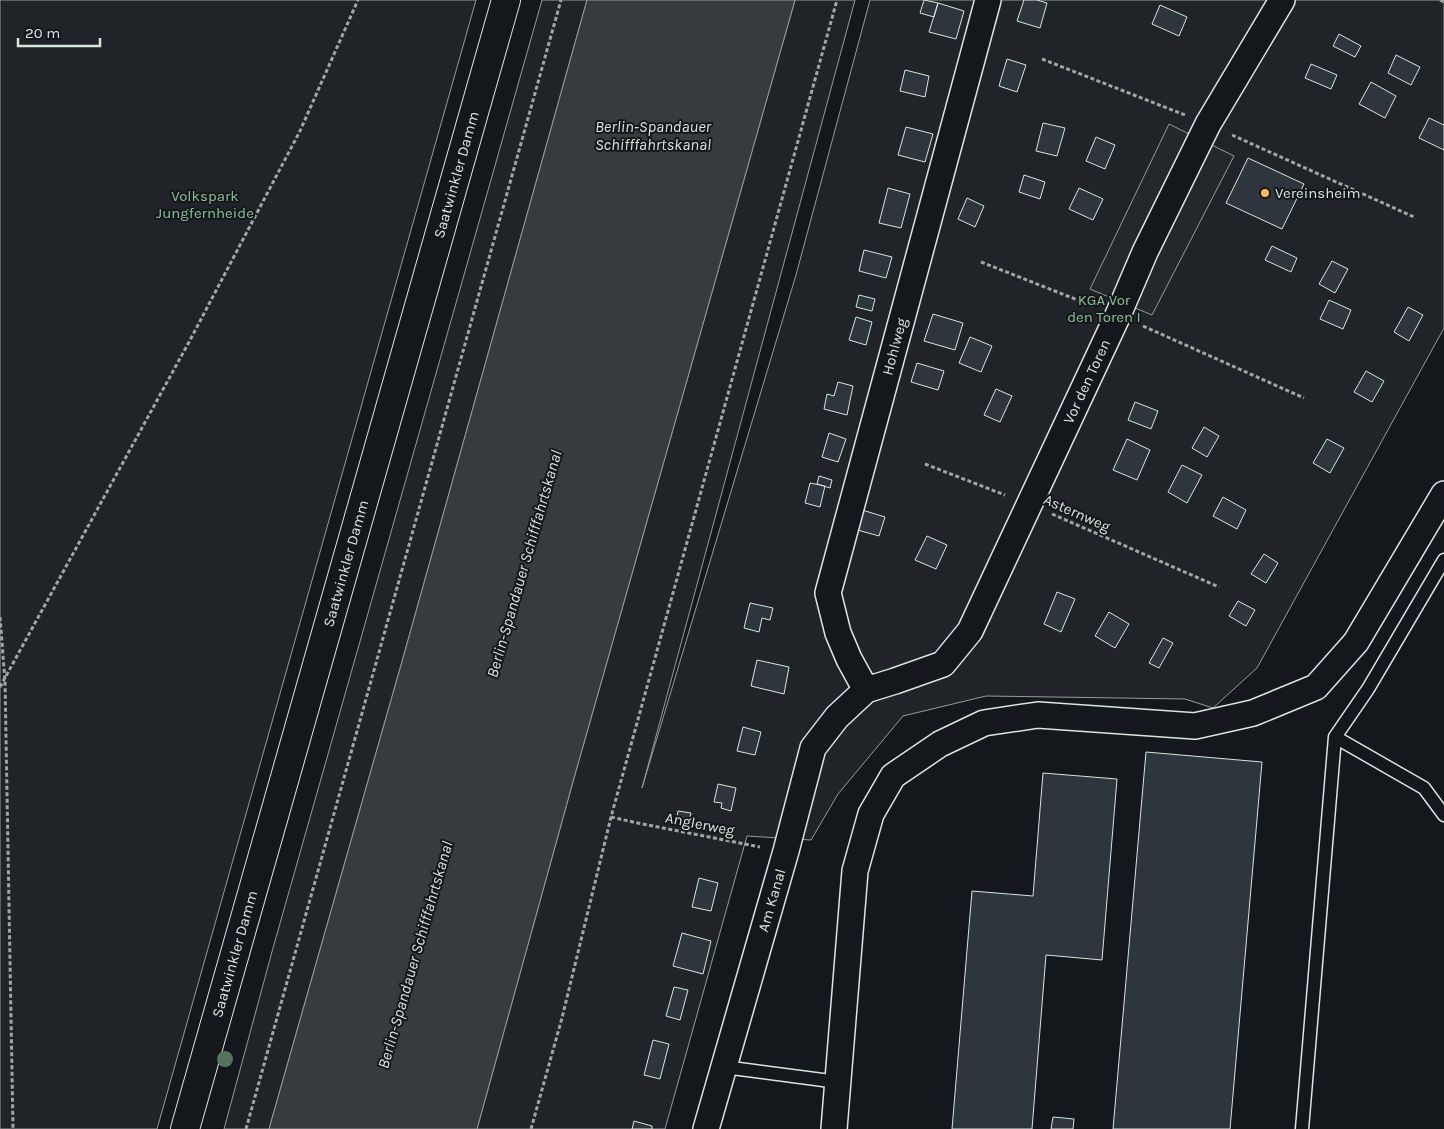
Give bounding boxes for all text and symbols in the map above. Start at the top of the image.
scale bar [18,15,100,47]
text: 20 m [25,24,60,42]
street label: Saatwinkler Damm [430,109,483,240]
water label: Berlin-Spandauer Schifffahrtskanal [595,117,712,154]
place label: Vereinsheim [1275,184,1360,202]
park label: Volkspark Jungfernheide [156,187,254,222]
marker: Vereinsheim [1259,187,1271,199]
park label: KGA Vor den Toren I [1067,291,1141,326]
street label: Hohlweg [878,316,911,377]
street label: Vor den Toren [1059,336,1114,427]
water label: Berlin-Spandauer Schifffahrtskanal [482,448,566,680]
street label: Asternweg [1041,490,1114,536]
street label: Saatwinkler Damm [319,498,372,629]
street label: Anglerweg [664,808,737,840]
water label: Berlin-Spandauer Schifffahrtskanal [373,839,457,1071]
street label: Am Kanal [754,866,789,934]
street label: Saatwinkler Damm [208,888,261,1020]

